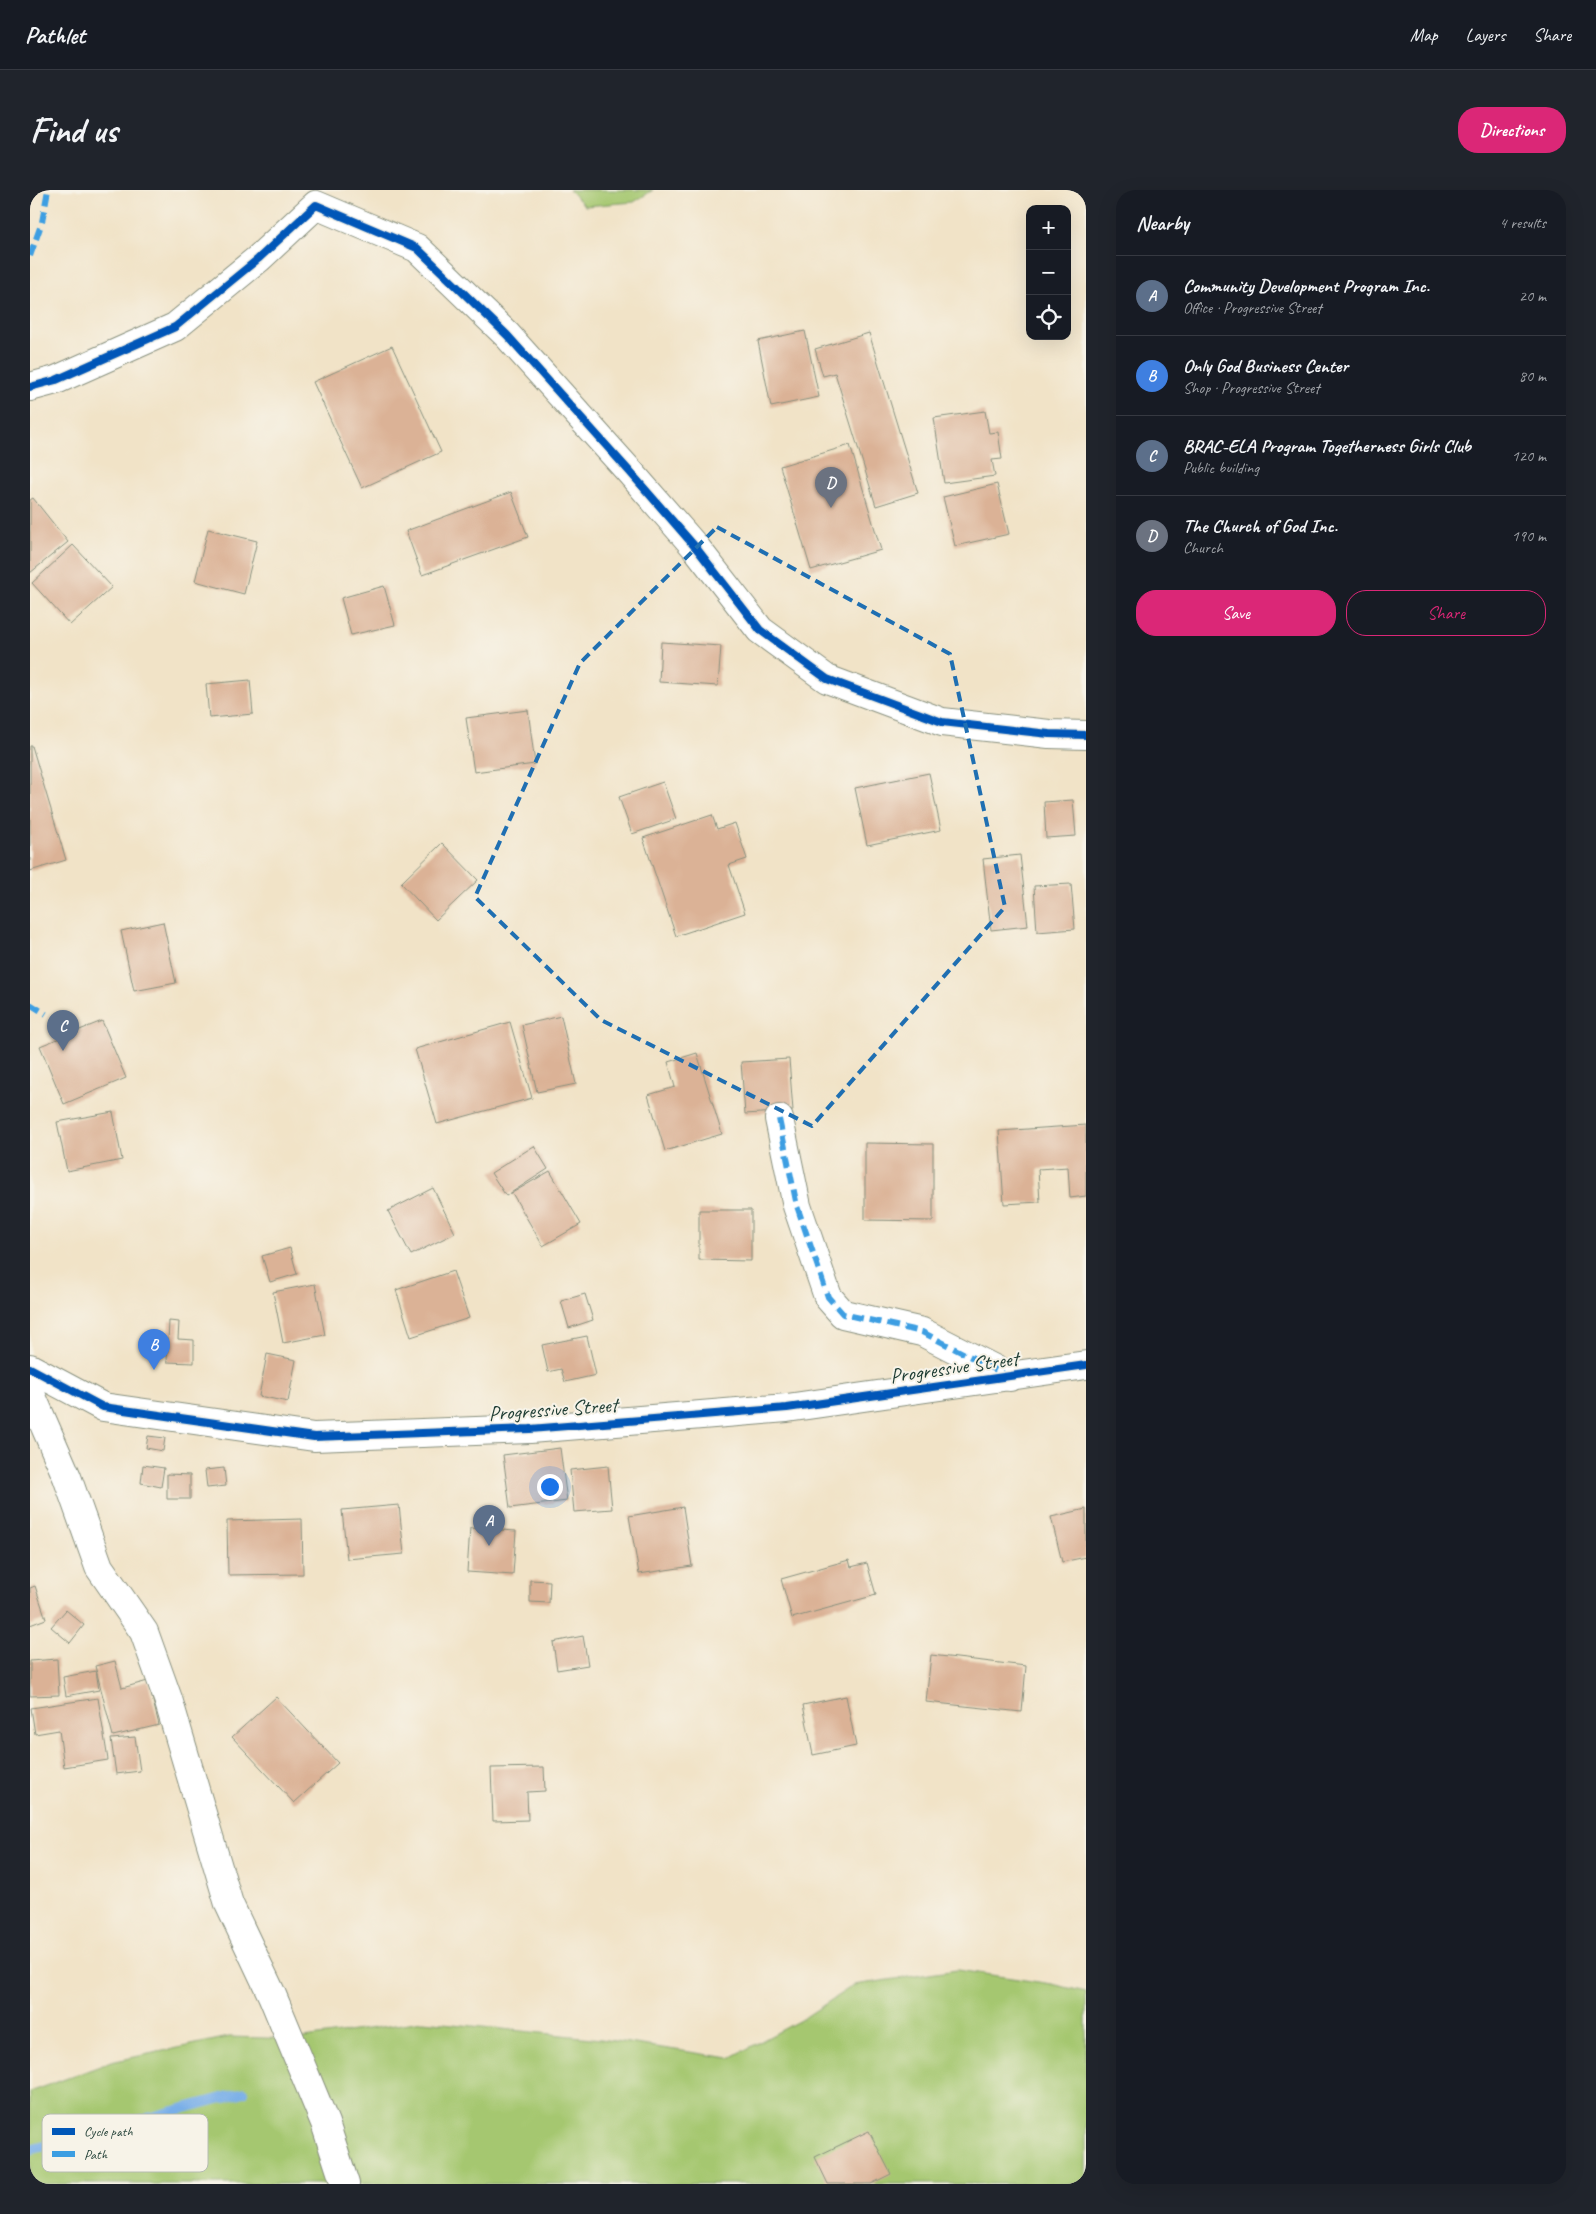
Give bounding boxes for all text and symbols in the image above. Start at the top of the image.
text: Pathlet [25,20,85,50]
text: Map [1410,24,1438,46]
text: Layers [1466,24,1505,46]
text: Share [1533,24,1571,46]
button: Directions [1458,107,1566,153]
text: Find us [30,108,117,153]
map controls [1026,205,1071,340]
button: + [1026,205,1071,250]
text: Nearby [1136,210,1189,236]
text: 4 results [1499,213,1546,233]
button: − [1026,250,1071,295]
text: Community Development Program Inc. [1183,274,1429,298]
text: A [1148,286,1156,306]
text: 20 m [1519,286,1546,306]
button: locate [1026,295,1071,340]
text: Office · Progressive Street [1183,298,1322,318]
text: Only God Business Center [1183,354,1348,378]
text: B [1148,366,1156,386]
text: 80 m [1519,366,1546,386]
text: Shop · Progressive Street [1183,378,1320,398]
text: BRAC-ELA Program Togetherness Girls Club [1183,434,1471,458]
text: C [1148,446,1156,466]
text: 120 m [1512,446,1546,466]
text: Public building [1183,458,1259,478]
pin: D [815,467,847,508]
text: The Church of God Inc. [1183,514,1338,538]
text: D [1147,526,1157,546]
text: 190 m [1512,526,1546,546]
text: Church [1183,538,1223,558]
button: Save [1136,590,1336,636]
button: Share [1346,590,1546,636]
pin: C [47,1010,79,1051]
pin: B [138,1329,170,1370]
street label: Progressive Street [888,1345,1023,1389]
street label: Progressive Street [488,1391,621,1426]
your location [537,1474,563,1500]
pin: A [473,1505,505,1546]
legend [42,2114,208,2172]
text: Cycle path [84,2123,133,2140]
text: Path [84,2146,108,2163]

